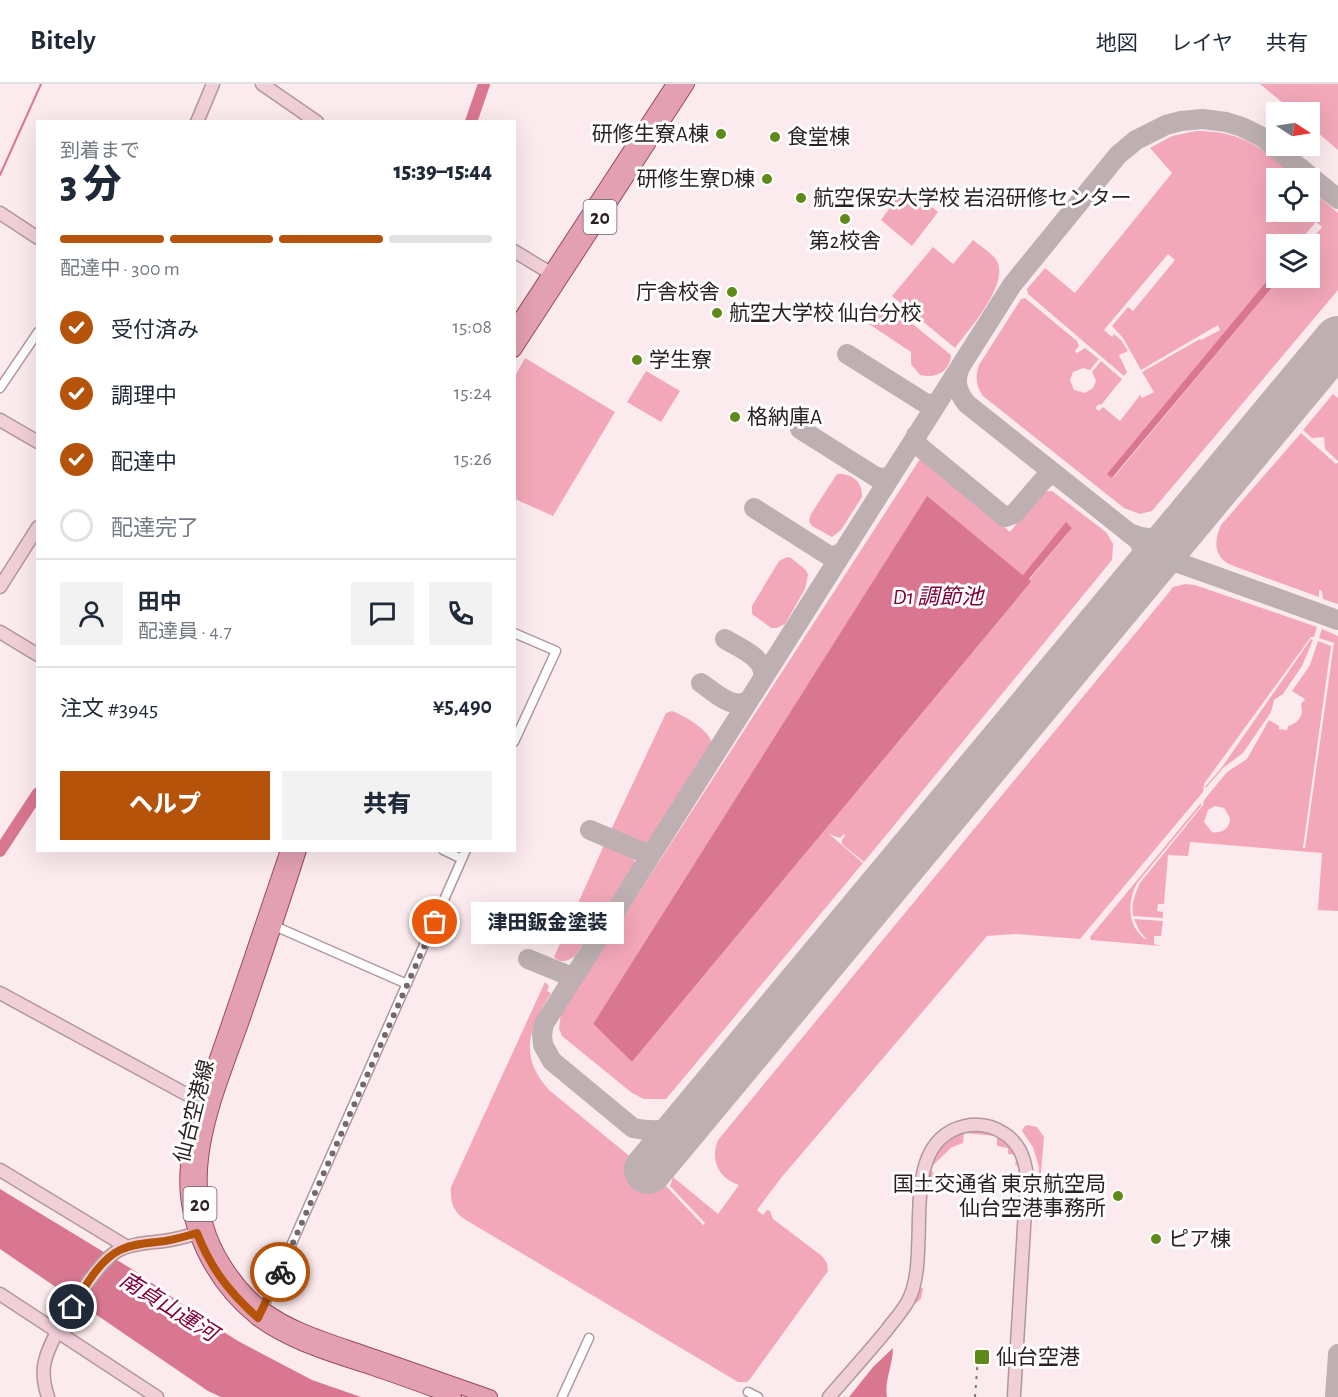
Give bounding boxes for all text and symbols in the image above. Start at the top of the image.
text: Bitely [30,27,96,55]
text: 地図 [1096,33,1138,54]
text: レイヤ [1171,33,1233,54]
text: 共有 [1266,33,1308,54]
north arrow [1266,102,1320,156]
map controls [1266,102,1320,288]
place label: 研修生寮A棟 [592,123,709,145]
place label: 食堂棟 [787,126,850,148]
marker: 研修生寮A棟 [714,127,728,141]
marker: 食堂棟 [768,130,782,144]
text: 到着まで [60,141,140,161]
text: 15:39–15:44 [393,160,492,182]
text: 3 分 [60,166,122,205]
place label: 研修生寮D棟 [636,168,755,190]
button: locate [1266,168,1320,222]
marker: 研修生寮D棟 [760,172,774,186]
place label: 航空保安大学校 岩沼研修センター [813,187,1131,209]
marker: 航空保安大学校 岩沼研修センター [794,191,808,205]
road number: 20 [584,200,616,234]
marker: 第2校舎 [838,212,852,226]
place label: 第2校舎 [809,230,881,252]
button: layers [1266,234,1320,288]
text: 配達中 · 300 m [60,259,180,279]
place label: 庁舎校舎 [636,281,720,303]
marker: 庁舎校舎 [725,285,739,299]
place label: 航空大学校 仙台分校 [729,302,921,324]
marker: 航空大学校 仙台分校 [710,306,724,320]
icon: check [60,311,93,344]
text: 15:08 [452,317,492,337]
text: 受付済み [111,319,199,341]
place label: 学生寮 [649,349,712,371]
marker: 学生寮 [630,353,644,367]
icon: check [60,377,93,410]
text: 15:24 [453,383,492,403]
text: 調理中 [111,385,177,407]
place label: 格納庫A [747,406,822,428]
marker: 格納庫A [728,410,742,424]
icon: check [60,443,93,476]
text: 15:26 [454,449,492,469]
text: 配達中 [111,451,177,473]
text: 配達完了 [111,517,199,539]
button: person [60,582,123,645]
button: chat [351,582,414,645]
button: phone [429,582,492,645]
water label: D1 調節池 [893,585,985,608]
text: 田中 [138,591,182,613]
text: 配達員 · 4.7 [138,622,232,642]
text: ¥5,490 [433,695,492,717]
text: 注文 #3945 [60,698,158,720]
button: ヘルプ [60,771,270,840]
button: 共有 [282,771,492,840]
pin [409,896,460,947]
callout: 津田鈑金塗装 [471,901,624,943]
icon: bag [418,905,451,938]
text: 津田鈑金塗装 [488,913,608,933]
street label: 仙台空港線 [171,1057,217,1165]
place label: 国土交通省 東京航空局 仙台空港事務所 [893,1173,1106,1219]
road number: 20 [184,1187,216,1221]
marker: 国土交通省 東京航空局 仙台空港事務所 [1111,1189,1125,1203]
place label: ピア棟 [1168,1228,1231,1250]
marker: ピア棟 [1149,1232,1163,1246]
courier [250,1242,310,1302]
icon: bike [264,1256,297,1289]
water label: 南貞山運河 [116,1268,225,1347]
pin [46,1281,97,1332]
icon: home [55,1290,88,1323]
place label: 仙台空港 [996,1346,1080,1368]
marker: 仙台空港 [973,1348,991,1366]

